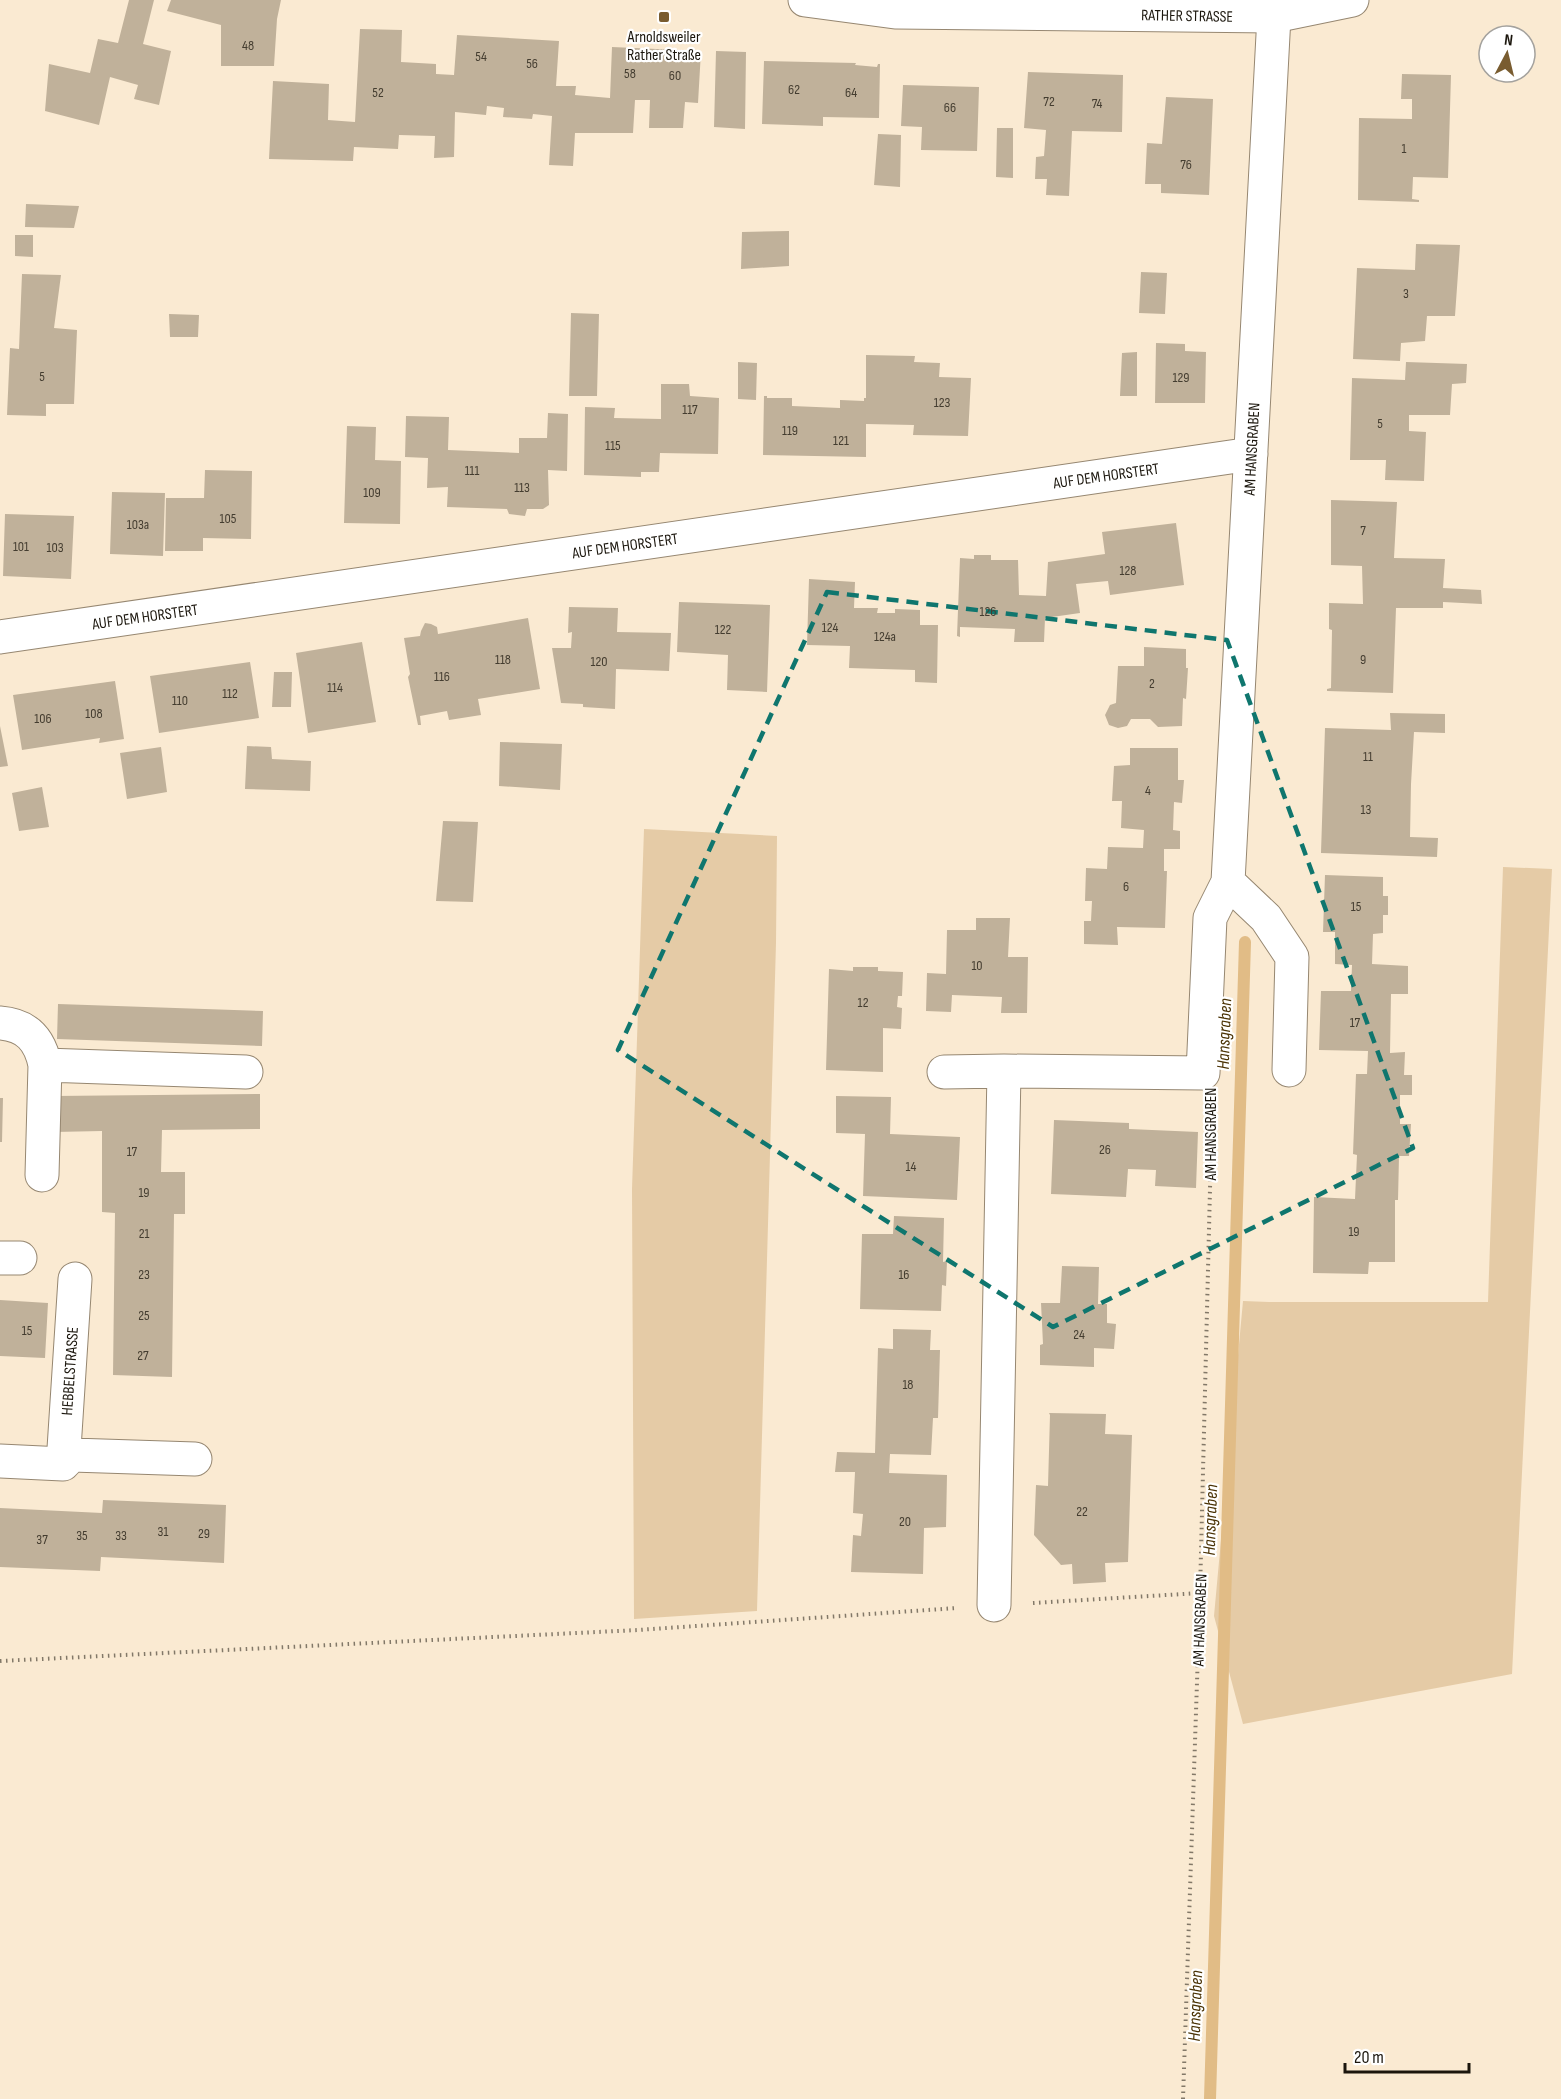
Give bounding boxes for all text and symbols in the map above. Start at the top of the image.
street label: RATHER STRASSE [1141,6,1233,27]
marker: Arnoldsweiler Rather Straße [657,10,671,24]
north arrow [1477,24,1537,84]
place label: Arnoldsweiler Rather Straße [627,28,701,65]
text: N [1503,31,1514,51]
house number: 48 [242,37,254,54]
house number: 54 [475,48,487,65]
house number: 56 [526,55,538,72]
house number: 58 [624,65,636,82]
house number: 60 [669,67,681,84]
house number: 62 [788,81,800,98]
house number: 52 [372,84,384,101]
house number: 64 [845,84,857,101]
house number: 72 [1043,93,1055,110]
house number: 74 [1092,95,1103,112]
house number: 66 [944,99,956,116]
house number: 1 [1402,140,1407,157]
house number: 76 [1180,156,1192,173]
house number: 3 [1403,285,1409,302]
house number: 5 [39,368,45,385]
house number: 129 [1172,369,1190,386]
house number: 123 [934,394,950,411]
house number: 117 [682,401,698,418]
street label: AM HANSGRABEN [1241,402,1264,497]
house number: 5 [1377,415,1383,432]
house number: 119 [782,422,798,439]
house number: 121 [833,432,849,449]
house number: 115 [605,437,621,454]
street label: AUF DEM HORSTERT [1051,460,1161,493]
house number: 111 [465,462,479,479]
house number: 113 [514,479,530,496]
house number: 109 [363,484,381,501]
house number: 105 [220,510,237,527]
house number: 103a [127,516,149,533]
house number: 7 [1360,522,1366,539]
street label: AUF DEM HORSTERT [570,530,680,563]
house number: 101 [13,538,29,555]
house number: 103 [46,539,64,556]
house number: 128 [1120,562,1136,579]
street label: AUF DEM HORSTERT [90,601,200,634]
house number: 126 [980,603,996,620]
house number: 124 [822,619,838,636]
house number: 122 [715,621,732,638]
house number: 124a [874,628,896,645]
house number: 118 [495,651,511,668]
house number: 9 [1360,651,1366,668]
house number: 120 [590,653,608,670]
house number: 116 [434,668,450,685]
house number: 2 [1149,675,1155,692]
house number: 114 [327,679,343,696]
house number: 112 [222,685,238,702]
house number: 110 [172,692,188,709]
house number: 108 [85,705,103,722]
house number: 106 [34,710,52,727]
house number: 11 [1363,748,1373,765]
house number: 4 [1145,782,1151,799]
house number: 13 [1361,801,1372,818]
house number: 6 [1123,878,1129,895]
house number: 15 [1351,898,1362,915]
house number: 10 [971,957,983,974]
house number: 12 [858,994,869,1011]
water label: Hansgraben [1213,998,1236,1070]
house number: 17 [1350,1014,1361,1031]
street label: AM HANSGRABEN [1202,1088,1221,1181]
house number: 26 [1099,1141,1111,1158]
house number: 17 [127,1143,138,1160]
house number: 14 [906,1158,917,1175]
house number: 19 [138,1184,150,1201]
house number: 19 [1348,1223,1360,1240]
house number: 21 [139,1225,149,1242]
house number: 23 [138,1266,150,1283]
house number: 16 [898,1266,910,1283]
house number: 25 [138,1307,150,1324]
house number: 15 [22,1322,33,1339]
street label: HEBBELSTRASSE [58,1326,83,1416]
house number: 24 [1073,1326,1085,1343]
house number: 27 [137,1347,149,1364]
house number: 18 [902,1376,914,1393]
water label: Hansgraben [1199,1484,1222,1556]
house number: 22 [1076,1503,1088,1520]
house number: 20 [899,1513,911,1530]
house number: 31 [158,1523,168,1540]
house number: 29 [198,1525,210,1542]
house number: 35 [76,1527,88,1544]
house number: 33 [115,1527,127,1544]
house number: 37 [36,1531,48,1548]
street label: AM HANSGRABEN [1189,1573,1212,1668]
water label: Hansgraben [1184,1970,1207,2042]
scale bar [1345,2036,1470,2074]
text: 20 m [1354,2047,1384,2068]

